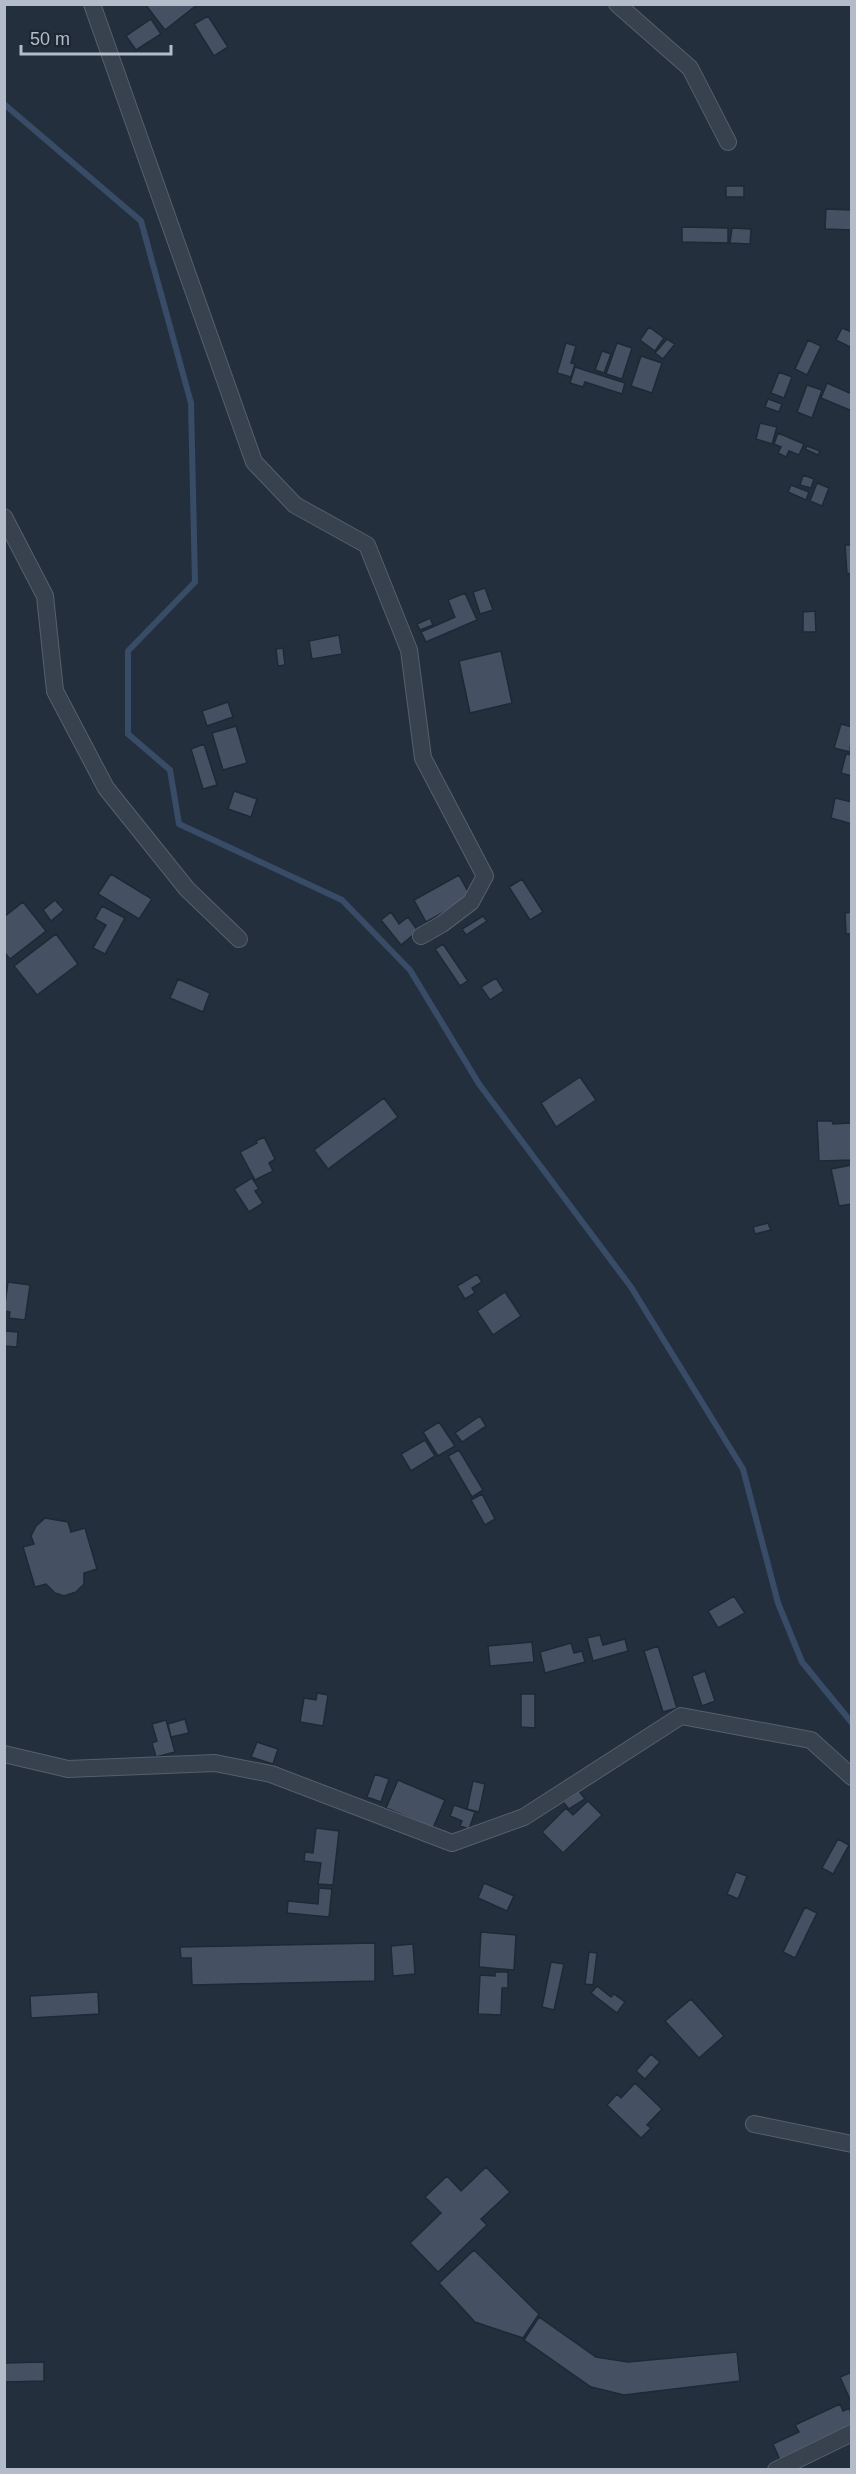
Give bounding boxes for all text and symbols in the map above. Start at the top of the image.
scale bar [21,18,171,56]
text: 50 m [30,29,70,49]

